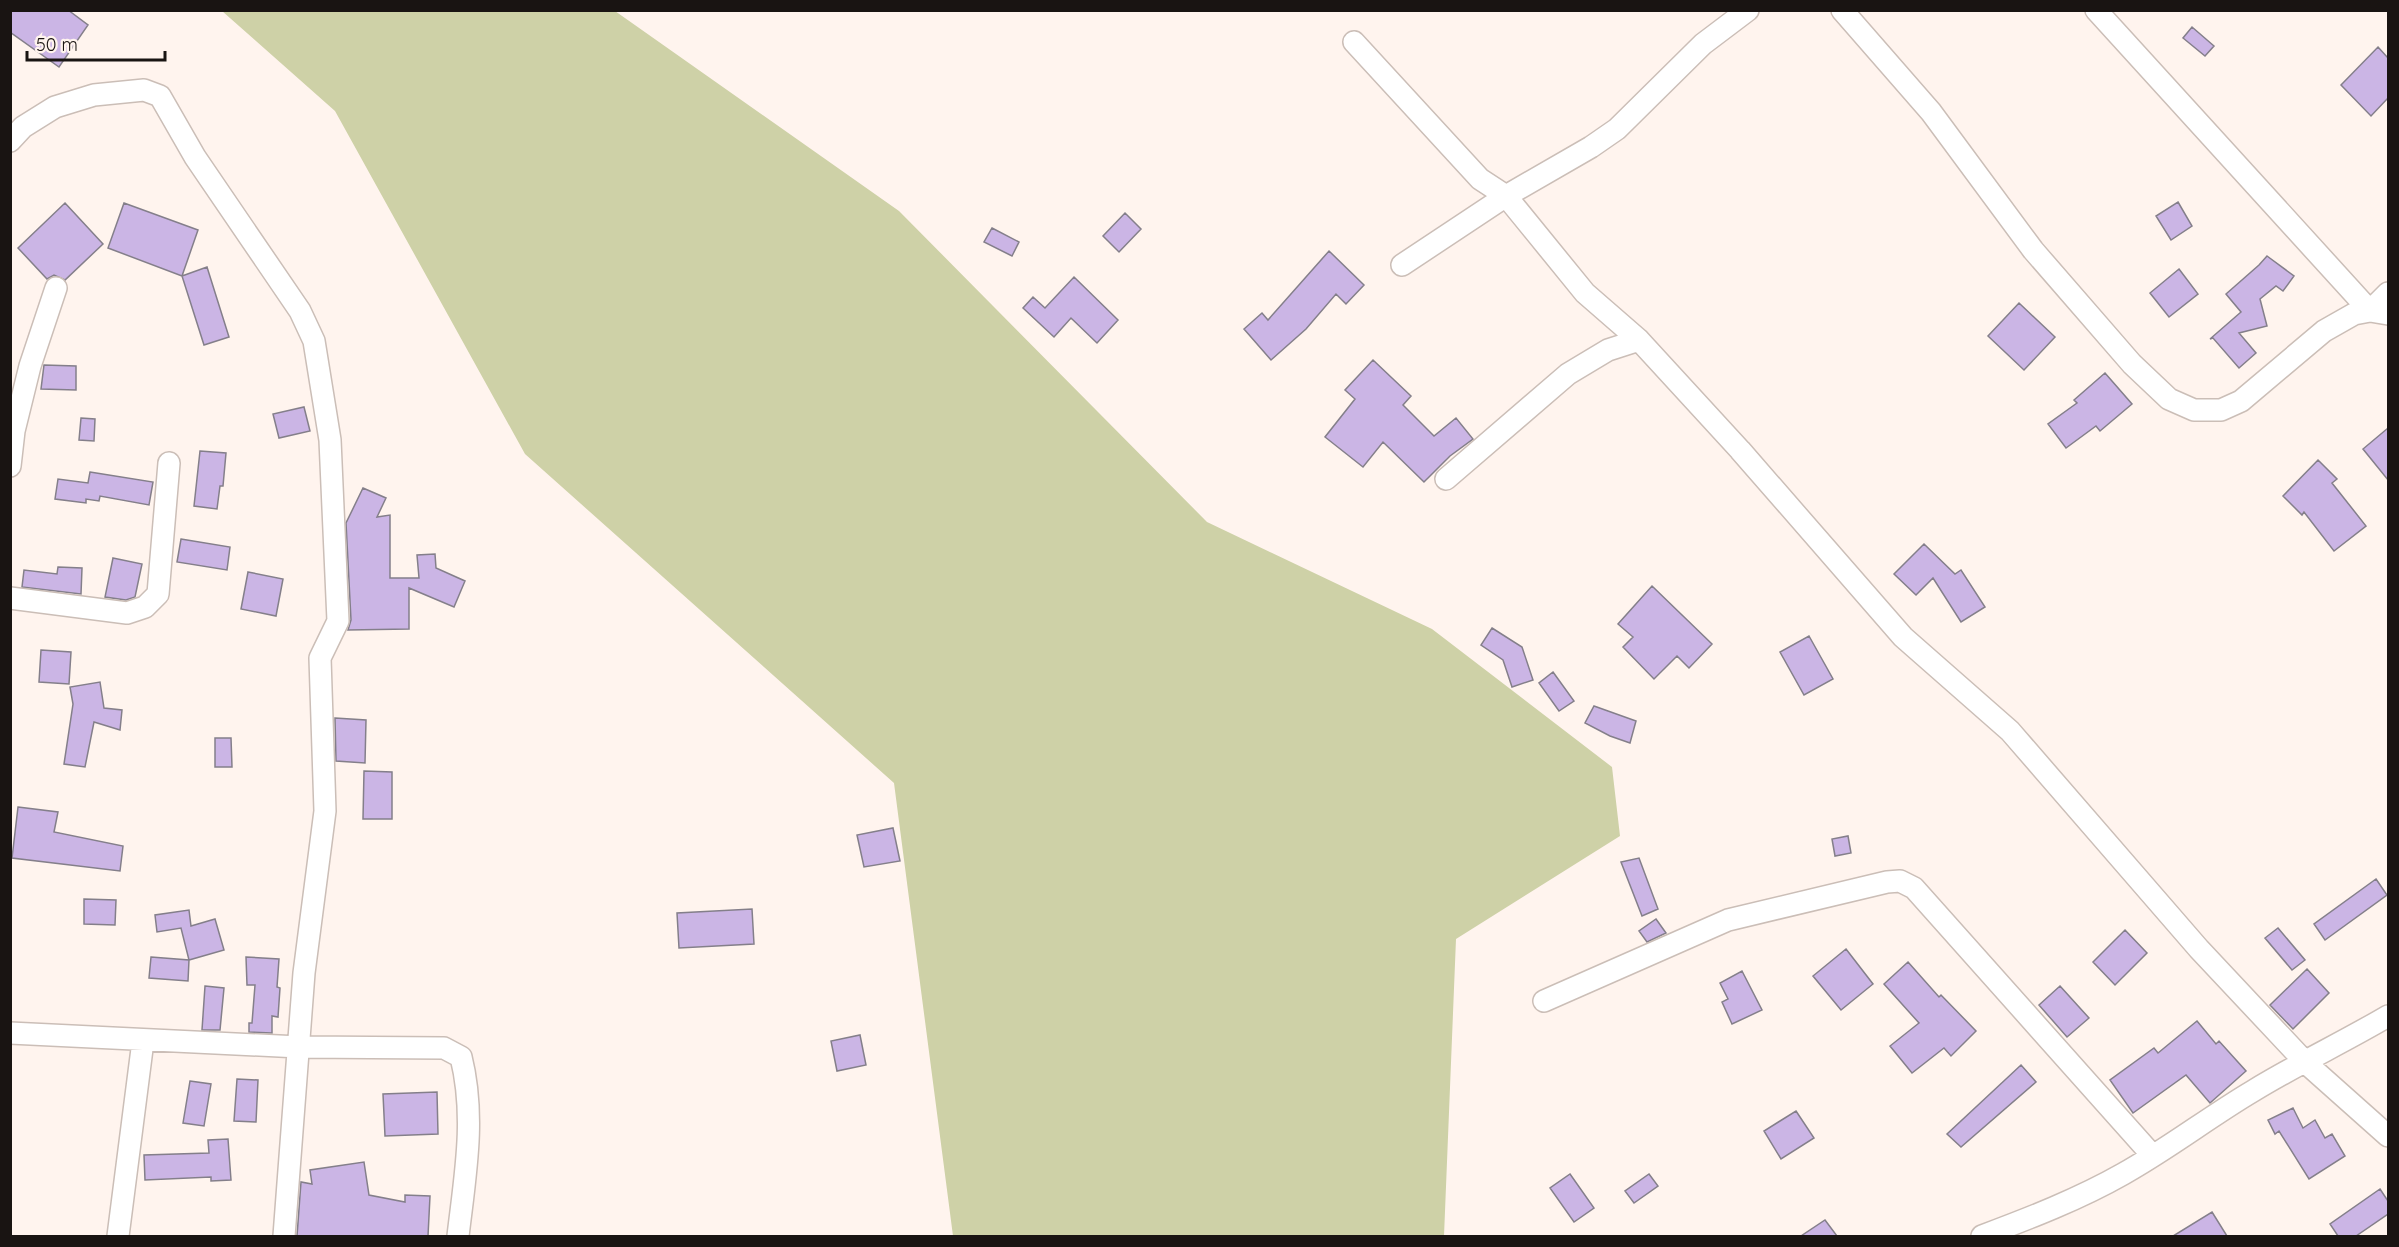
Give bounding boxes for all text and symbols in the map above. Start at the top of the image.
scale bar [27,24,165,62]
text: 50 m [36,33,78,56]

